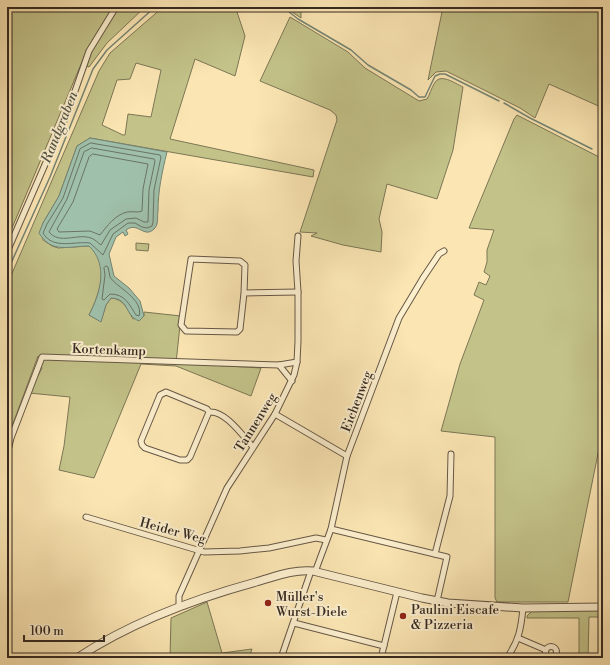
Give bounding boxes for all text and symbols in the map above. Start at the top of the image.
water label: Randgraben [37,89,82,167]
street label: Kortenkamp [72,341,146,359]
street label: Eichenweg [338,368,376,434]
street label: Tannenweg [231,390,281,455]
street label: Heider Weg [138,514,208,548]
place label: Müller's Wurst-Diele [275,589,348,620]
marker: Müller's Wurst-Diele [263,598,273,608]
place label: Paulini Eiscafe & Pizzeria [411,602,500,633]
marker: Paulini Eiscafe & Pizzeria [398,611,408,621]
scale bar [24,617,104,643]
text: 100 m [30,624,64,639]

